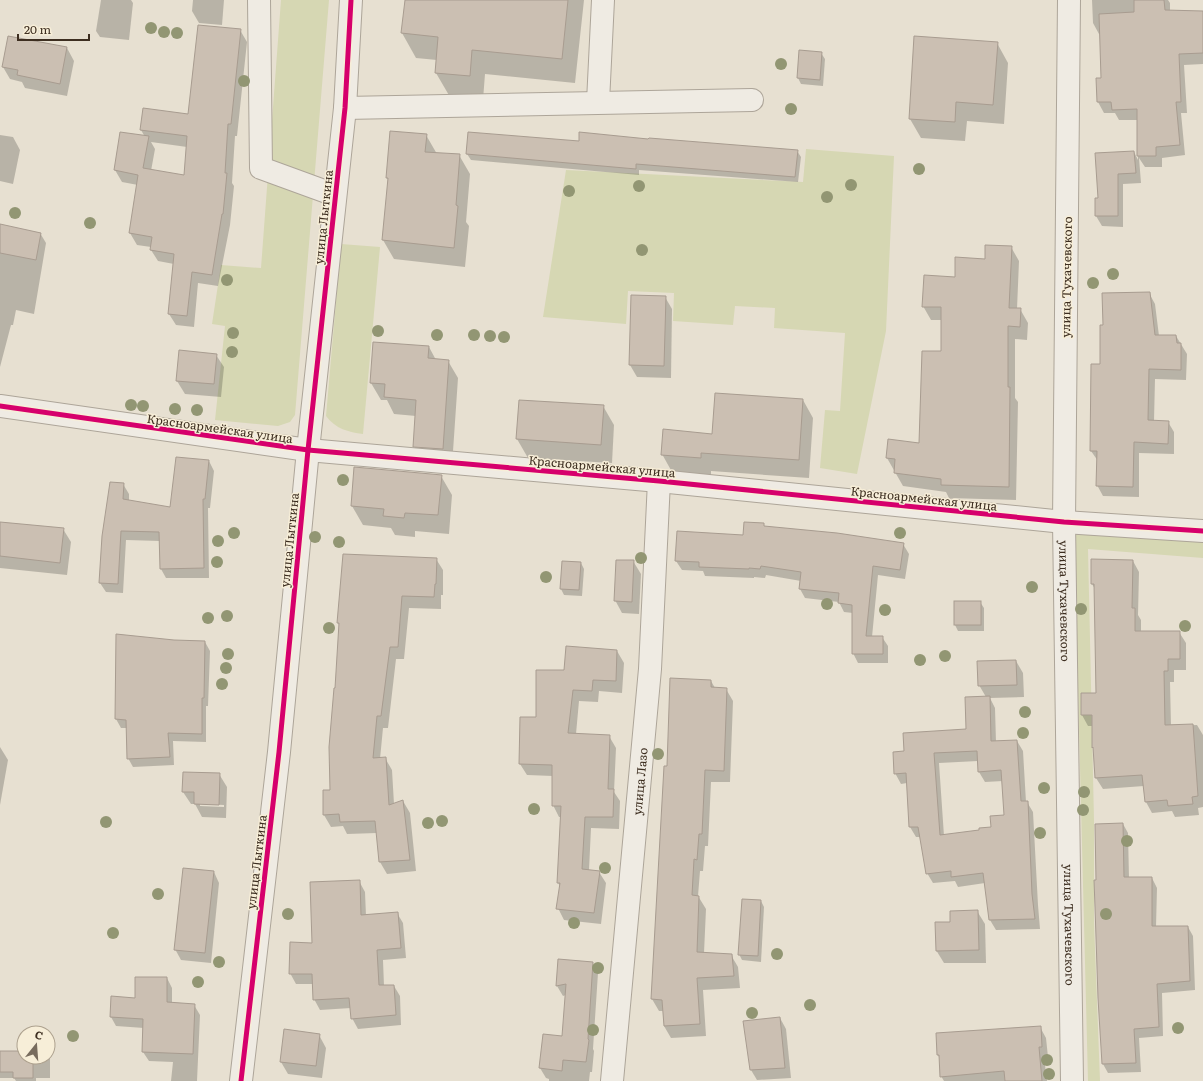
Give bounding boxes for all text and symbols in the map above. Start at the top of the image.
scale bar [18,16,89,42]
text: 20 m [24,20,51,38]
street label: улица Лыткина [309,168,337,265]
street label: улица Тухачевского [1056,216,1076,338]
street label: Красноармейская улица [146,409,295,447]
street label: Красноармейская улица [528,451,677,481]
street label: Красноармейская улица [850,481,999,515]
street label: улица Лыткина [275,491,303,588]
street label: улица Тухачевского [1055,540,1075,662]
street label: улица Лазо [628,747,652,816]
street label: улица Лыткина [241,813,271,910]
street label: улица Тухачевского [1060,864,1080,986]
north arrow [16,1025,56,1065]
text: С [33,1026,45,1043]

